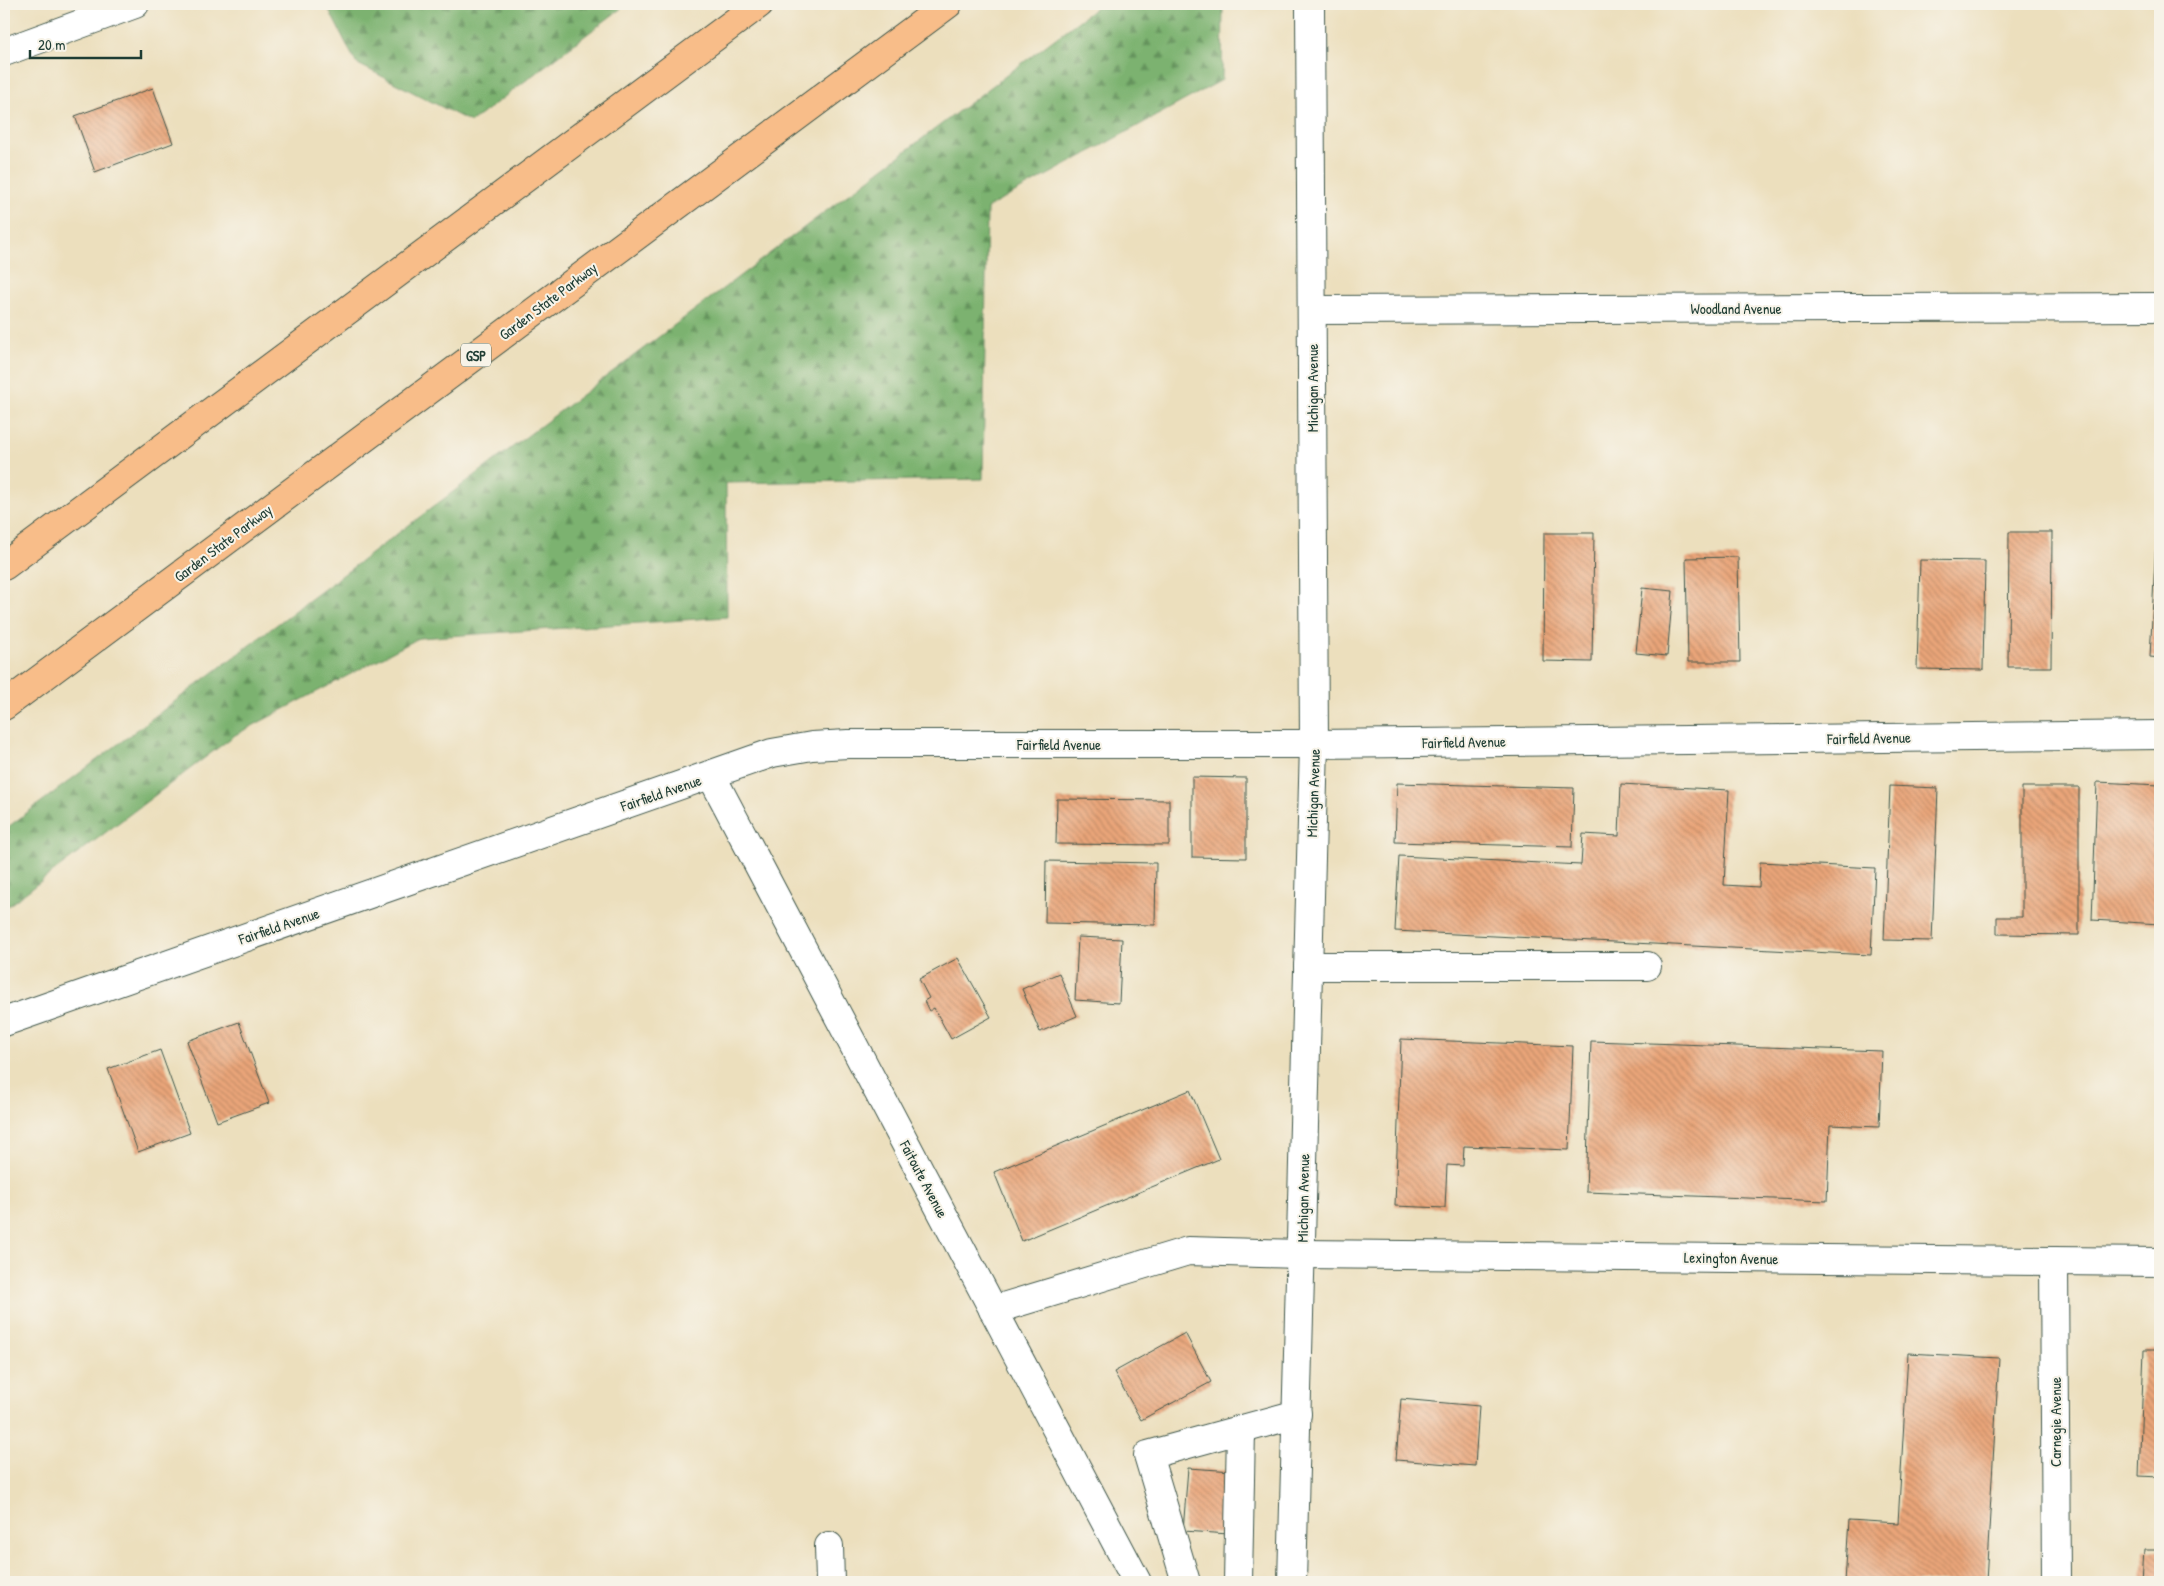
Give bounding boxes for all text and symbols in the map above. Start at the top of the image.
scale bar [30,28,141,60]
text: 20 m [38,34,65,55]
street label: Garden State Parkway [495,257,601,345]
street label: Woodland Avenue [1690,298,1782,319]
road number: GSP [461,344,491,366]
street label: Michigan Avenue [1302,344,1323,432]
street label: Garden State Parkway [170,499,276,587]
street label: Fairfield Avenue [1826,727,1911,749]
street label: Fairfield Avenue [1421,731,1506,753]
street label: Fairfield Avenue [1016,734,1101,755]
street label: Michigan Avenue [1301,748,1325,838]
street label: Fairfield Avenue [617,769,704,817]
street label: Fairfield Avenue [235,902,322,950]
street label: Faitoute Avenue [894,1136,953,1221]
street label: Michigan Avenue [1292,1153,1314,1242]
street label: Lexington Avenue [1684,1247,1778,1269]
street label: Carnegie Avenue [2045,1377,2066,1467]

